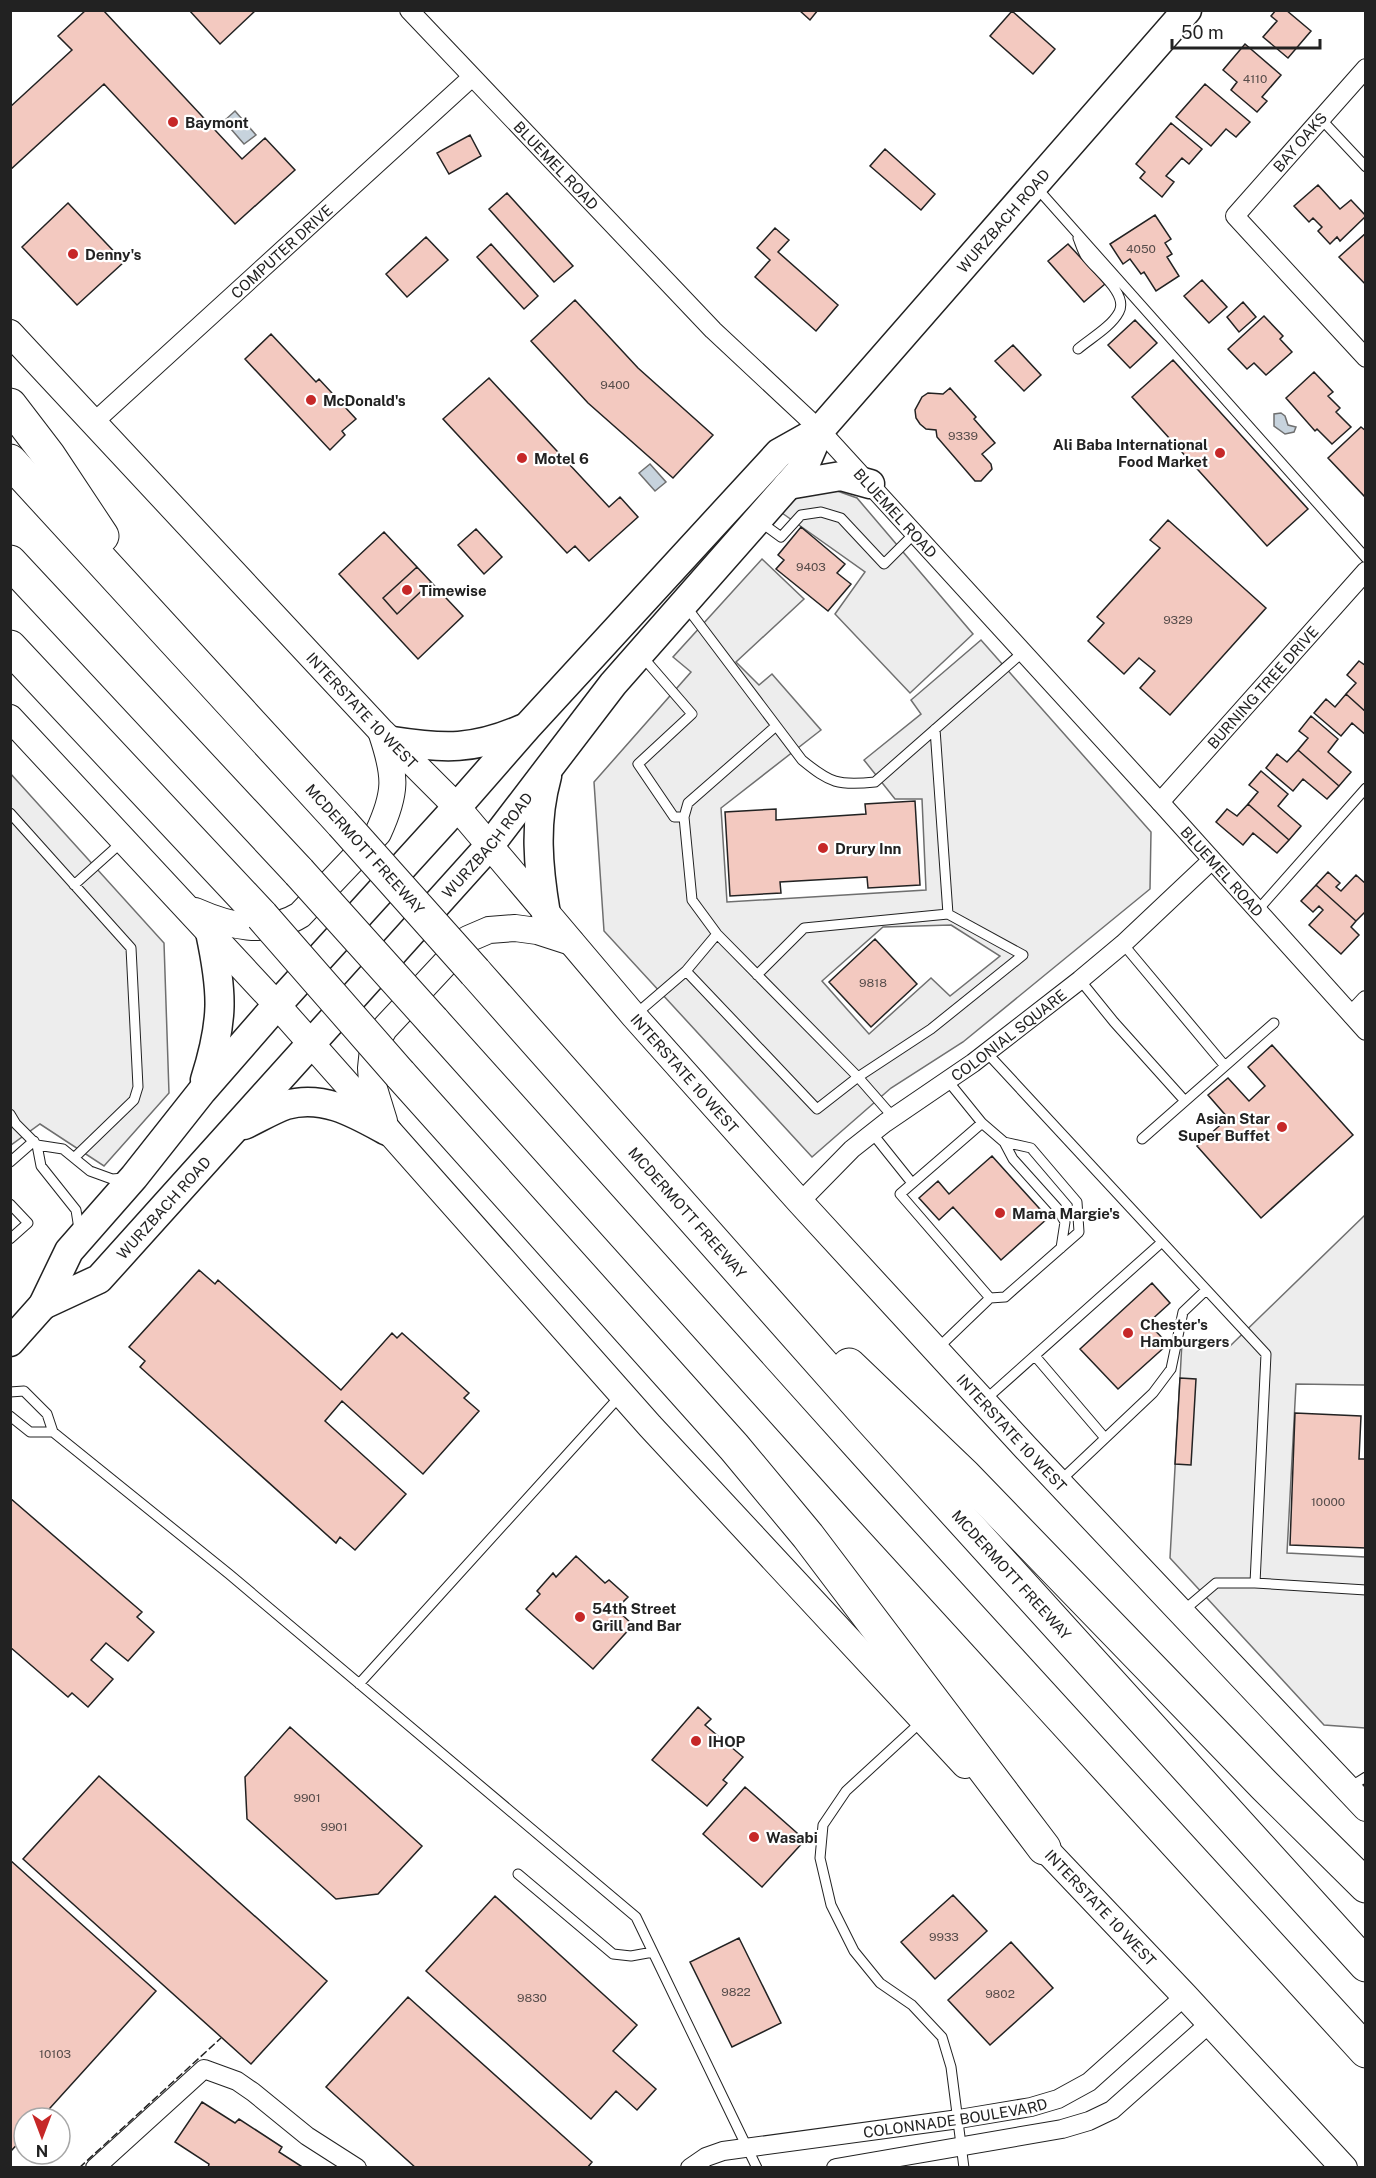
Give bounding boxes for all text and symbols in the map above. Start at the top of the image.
scale bar [1172,12,1320,50]
text: 50 m [1181,22,1224,43]
house number: 4110 [1243,72,1267,86]
street label: BAY OAKS [1270,109,1330,175]
place label: Baymont [185,114,249,131]
marker: Baymont [166,115,180,129]
street label: BLUEMEL ROAD [511,118,602,213]
street label: WURZBACH ROAD [953,165,1053,276]
street label: COMPUTER DRIVE [227,201,335,302]
house number: 4050 [1126,242,1156,256]
place label: Denny's [85,246,141,263]
marker: Denny's [66,247,80,261]
house number: 9400 [600,378,630,392]
place label: McDonald's [323,392,406,409]
marker: McDonald's [304,393,318,407]
house number: 9339 [948,429,978,443]
place label: Ali Baba International Food Market [1053,436,1208,470]
marker: Ali Baba International Food Market [1213,446,1227,460]
place label: Motel 6 [534,450,589,467]
marker: Motel 6 [515,451,529,465]
street label: BLUEMEL ROAD [851,465,941,561]
house number: 9403 [796,560,826,574]
place label: Timewise [419,582,487,599]
marker: Timewise [400,583,414,597]
house number: 9329 [1163,613,1193,627]
street label: BURNING TREE DRIVE [1204,622,1321,752]
street label: INTERSTATE 10 WEST [303,649,421,771]
street label: MCDERMOTT FREEWAY [302,781,428,917]
street label: WURZBACH ROAD [438,789,536,901]
street label: BLUEMEL ROAD [1178,823,1267,920]
place label: Drury Inn [835,840,902,857]
marker: Drury Inn [816,841,830,855]
house number: 9818 [859,976,887,990]
street label: COLONIAL SQUARE [948,986,1069,1084]
street label: INTERSTATE 10 WEST [628,1010,742,1136]
place label: Asian Star Super Buffet [1178,1110,1270,1144]
marker: Asian Star Super Buffet [1275,1120,1289,1134]
street label: MCDERMOTT FREEWAY [625,1143,750,1281]
street label: WURZBACH ROAD [113,1153,214,1262]
place label: Mama Margie's [1012,1205,1120,1222]
marker: Mama Margie's [993,1206,1007,1220]
place label: Chester's Hamburgers [1140,1316,1230,1350]
marker: Chester's Hamburgers [1121,1326,1135,1340]
street label: INTERSTATE 10 WEST [954,1370,1071,1495]
house number: 10000 [1311,1495,1345,1509]
street label: MCDERMOTT FREEWAY [949,1506,1075,1643]
place label: 54th Street Grill and Bar [592,1600,682,1634]
marker: 54th Street Grill and Bar [573,1610,587,1624]
place label: IHOP [708,1733,746,1750]
marker: IHOP [689,1734,703,1748]
house number: 9901 [293,1791,321,1805]
house number: 9901 [320,1820,348,1834]
place label: Wasabi [766,1829,818,1846]
marker: Wasabi [747,1830,761,1844]
street label: INTERSTATE 10 WEST [1042,1846,1160,1969]
house number: 9933 [929,1930,959,1944]
house number: 9822 [721,1985,751,1999]
house number: 9802 [985,1987,1015,2001]
house number: 9830 [517,1991,547,2005]
house number: 10103 [39,2047,71,2061]
street label: COLONNADE BOULEVARD [862,2094,1049,2140]
north arrow [12,2106,72,2166]
text: N [36,2141,48,2160]

